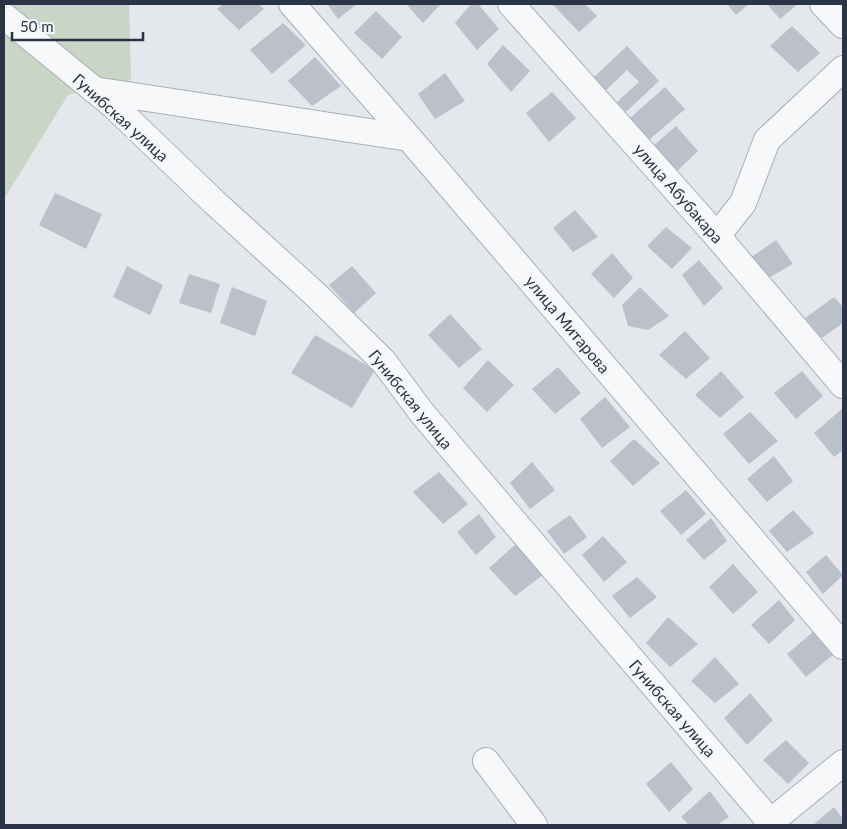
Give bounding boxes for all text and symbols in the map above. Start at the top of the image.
scale bar [12,10,144,42]
text: 50 m [20,17,54,35]
street label: Гунибская улица [69,69,173,165]
street label: улица Абубакара [630,139,728,247]
street label: улица Митарова [522,271,614,377]
street label: Гунибская улица [365,345,457,453]
street label: Гунибская улица [626,656,720,760]

